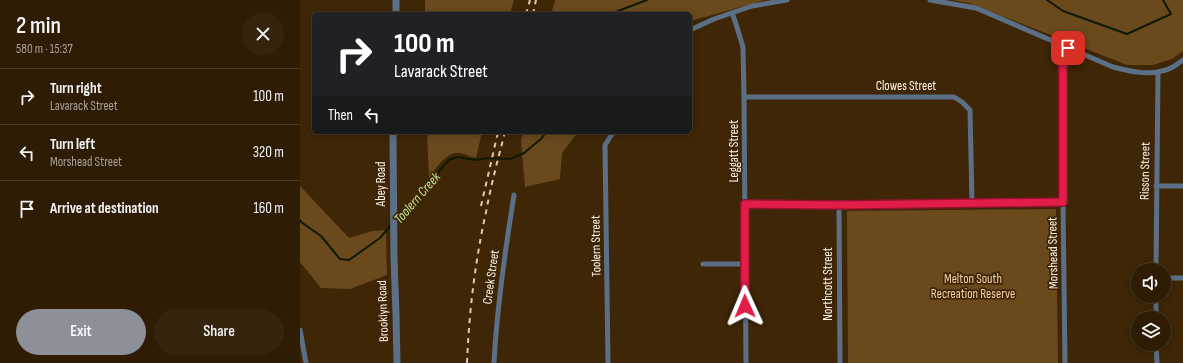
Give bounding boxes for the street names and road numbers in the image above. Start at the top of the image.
street label: Clowes Street [876,78,936,94]
street label: Leggatt Street [726,120,742,182]
street label: Risson Street [1136,142,1154,200]
street label: Abey Road [373,161,389,208]
street label: Toolern Street [587,215,605,277]
street label: Morshead Street [1044,217,1062,289]
street label: Northcott Street [820,247,836,321]
street label: Creek Street [479,249,503,305]
street label: Brooklyn Road [374,280,392,342]

